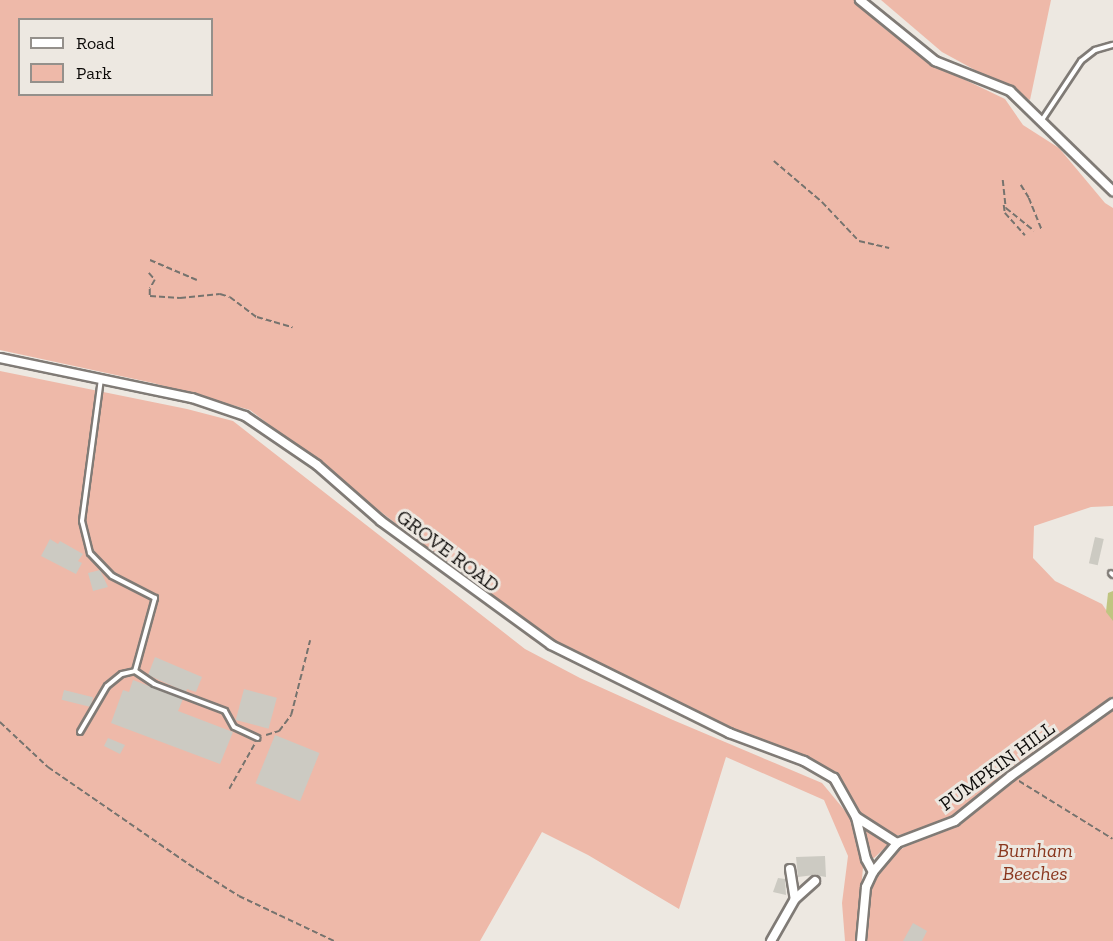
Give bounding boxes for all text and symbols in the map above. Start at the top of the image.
legend [18,18,213,96]
text: Road [76,32,115,54]
text: Park [76,62,112,84]
street label: GROVE ROAD [392,505,504,597]
street label: PUMPKIN HILL [935,716,1059,816]
park label: Burnham Beeches [997,839,1073,886]

